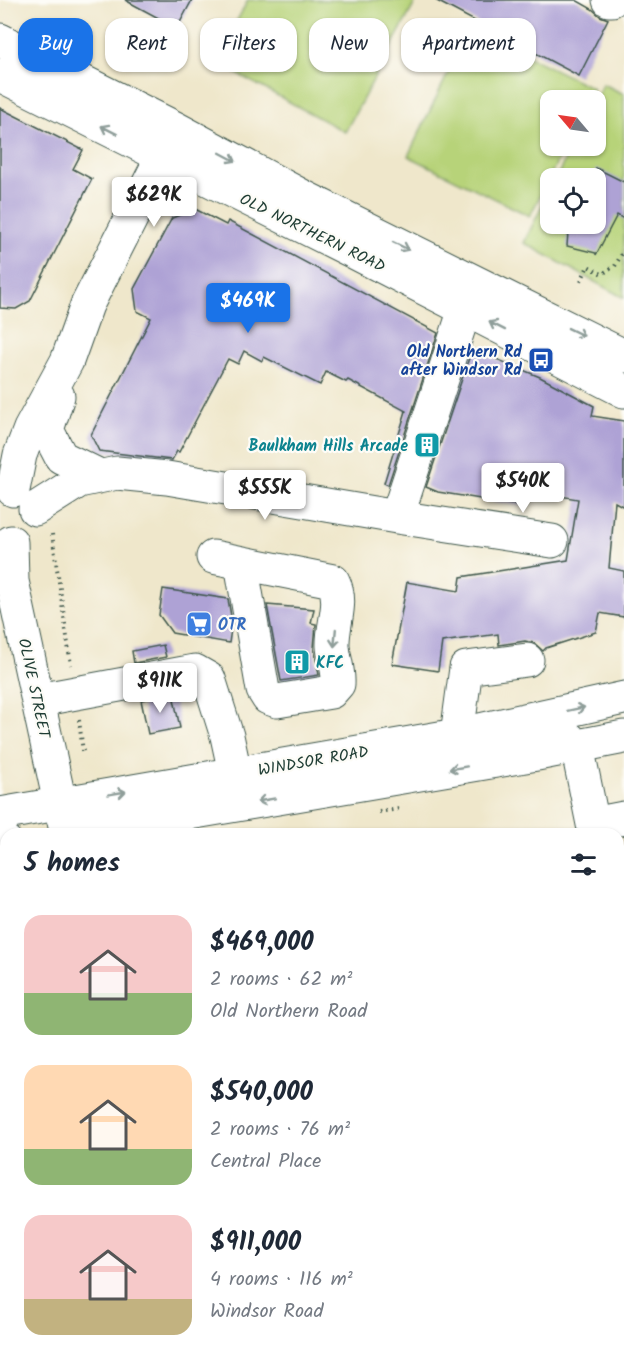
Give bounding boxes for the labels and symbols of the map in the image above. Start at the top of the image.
north arrow [540,90,606,156]
one-way arrow [101,124,119,136]
one-way arrow [219,151,236,163]
pin: $629K [112,177,196,228]
street label: OLD NORTHERN ROAD [235,187,390,280]
one-way arrow [392,240,410,252]
pin: $469K [206,283,290,334]
one-way arrow [489,319,507,331]
one-way arrow [567,327,585,339]
place label: Old Northern Rd after Windsor Rd [401,340,522,383]
bus stop icon: Old Northern Rd after Windsor Rd [526,345,556,375]
building icon: Baulkham Hills Arcade [412,430,442,460]
place label: Baulkham Hills Arcade [248,434,408,459]
pin: $540K [481,463,565,514]
pin: $555K [223,470,307,521]
supermarket icon: OTR [184,609,214,639]
place label: OTR [218,613,247,638]
one-way arrow [329,627,340,647]
street label: OLIVE STREET [11,636,57,742]
building icon: KFC [282,647,312,677]
place label: KFC [316,651,344,676]
pin: $911K [118,663,202,714]
one-way arrow [566,702,585,714]
street label: WINDSOR ROAD [256,739,371,784]
one-way arrow [449,762,468,773]
one-way arrow [107,787,126,798]
one-way arrow [256,795,276,806]

